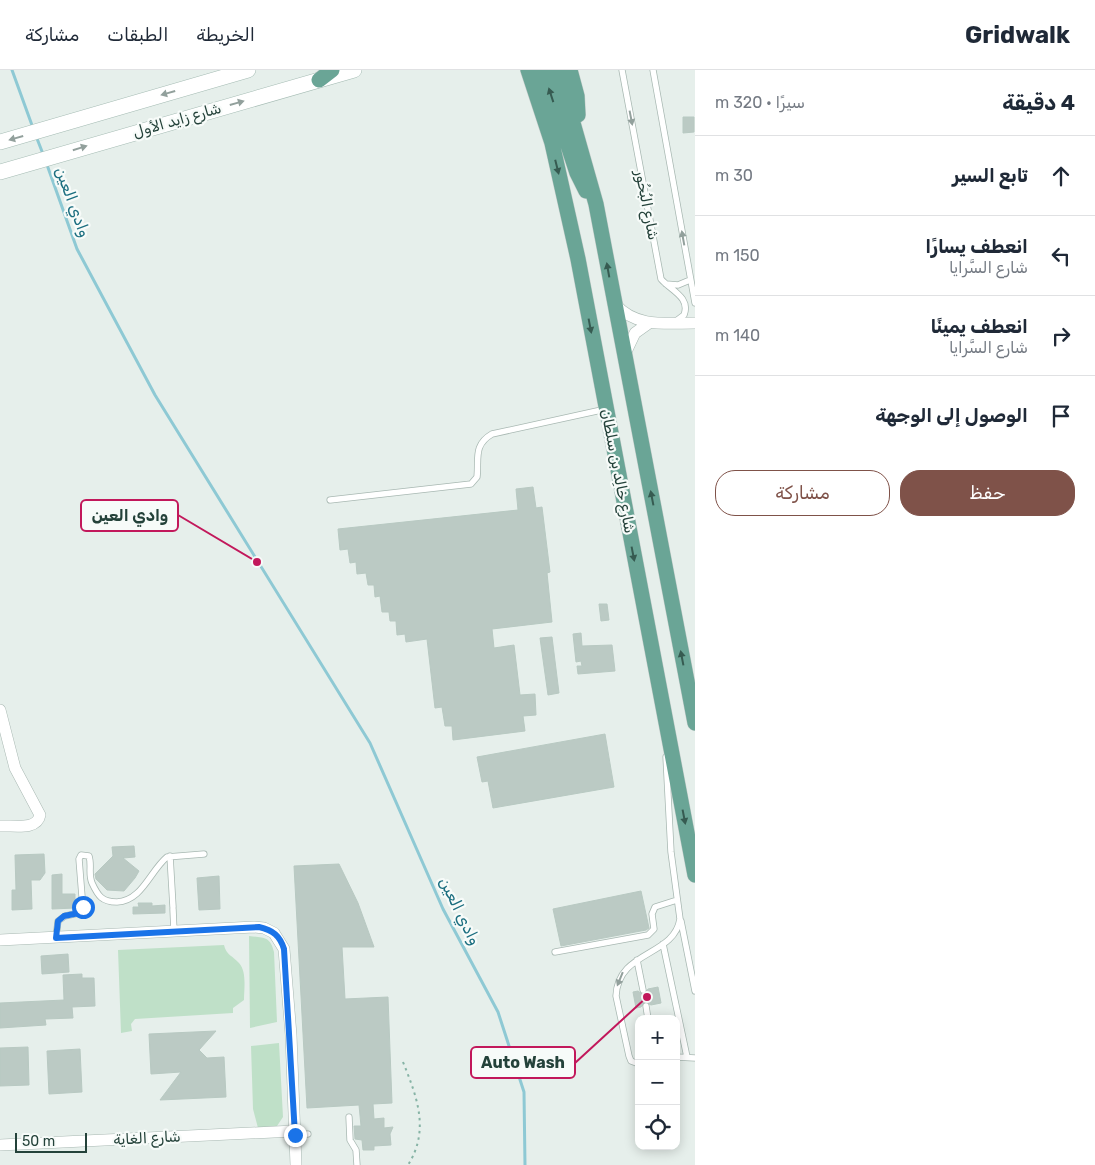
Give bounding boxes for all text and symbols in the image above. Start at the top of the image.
text: Gridwalk [965,21,1070,49]
text: مشاركة [25,24,79,46]
text: الطبقات [107,24,168,46]
text: الخريطة [196,24,255,46]
one-way arrow [547,87,555,102]
one-way arrow [160,90,175,98]
text: 4 دقيقة [1002,90,1075,115]
text: سيرًا · 320 m [715,93,805,112]
street label: شارع زايد الأول [131,99,224,143]
one-way arrow [230,99,245,107]
one-way arrow [627,110,635,126]
one-way arrow [9,134,24,142]
one-way arrow [73,144,88,152]
one-way arrow [553,159,561,174]
icon: ahead [1047,162,1075,190]
water label: وادي العين [50,164,94,240]
text: تابع السير [952,164,1028,187]
text: 30 m [715,166,753,185]
street label: شارع البُحُور [629,168,663,242]
one-way arrow [679,230,687,245]
text: انعطف يسارًا [925,235,1028,258]
icon: left [1047,242,1075,270]
text: 150 m [715,246,760,265]
text: شارع السَّرايا [949,258,1028,277]
one-way arrow [604,261,612,277]
text: انعطف يمينًا [931,315,1028,338]
one-way arrow [587,318,595,334]
icon: right [1047,322,1075,350]
text: 140 m [715,326,760,345]
text: شارع السَّرايا [949,338,1028,357]
icon: arrive [1047,402,1075,430]
text: الوصول إلى الوجهة [875,404,1028,427]
street label: شارع خالِد بن سلطان [595,407,639,535]
button: مشاركة [715,470,890,516]
button: حفظ [900,470,1075,516]
one-way arrow [648,490,656,505]
callout: وادي العين [81,500,178,531]
text: وادي العين [92,506,168,527]
one-way arrow [630,547,638,563]
one-way arrow [678,649,686,665]
one-way arrow [680,810,688,826]
water label: وادي العين [434,874,485,949]
route start [72,896,95,919]
one-way arrow [616,972,623,987]
map controls [635,1015,680,1150]
button: + [635,1015,680,1060]
callout: Auto Wash [471,1047,575,1078]
text: Auto Wash [481,1053,565,1072]
button: − [635,1060,680,1105]
button: locate [635,1105,680,1150]
route end [284,1124,307,1147]
street label: شارع الغاية [113,1127,181,1151]
scale bar [15,1130,88,1153]
text: 50 m [22,1133,55,1150]

